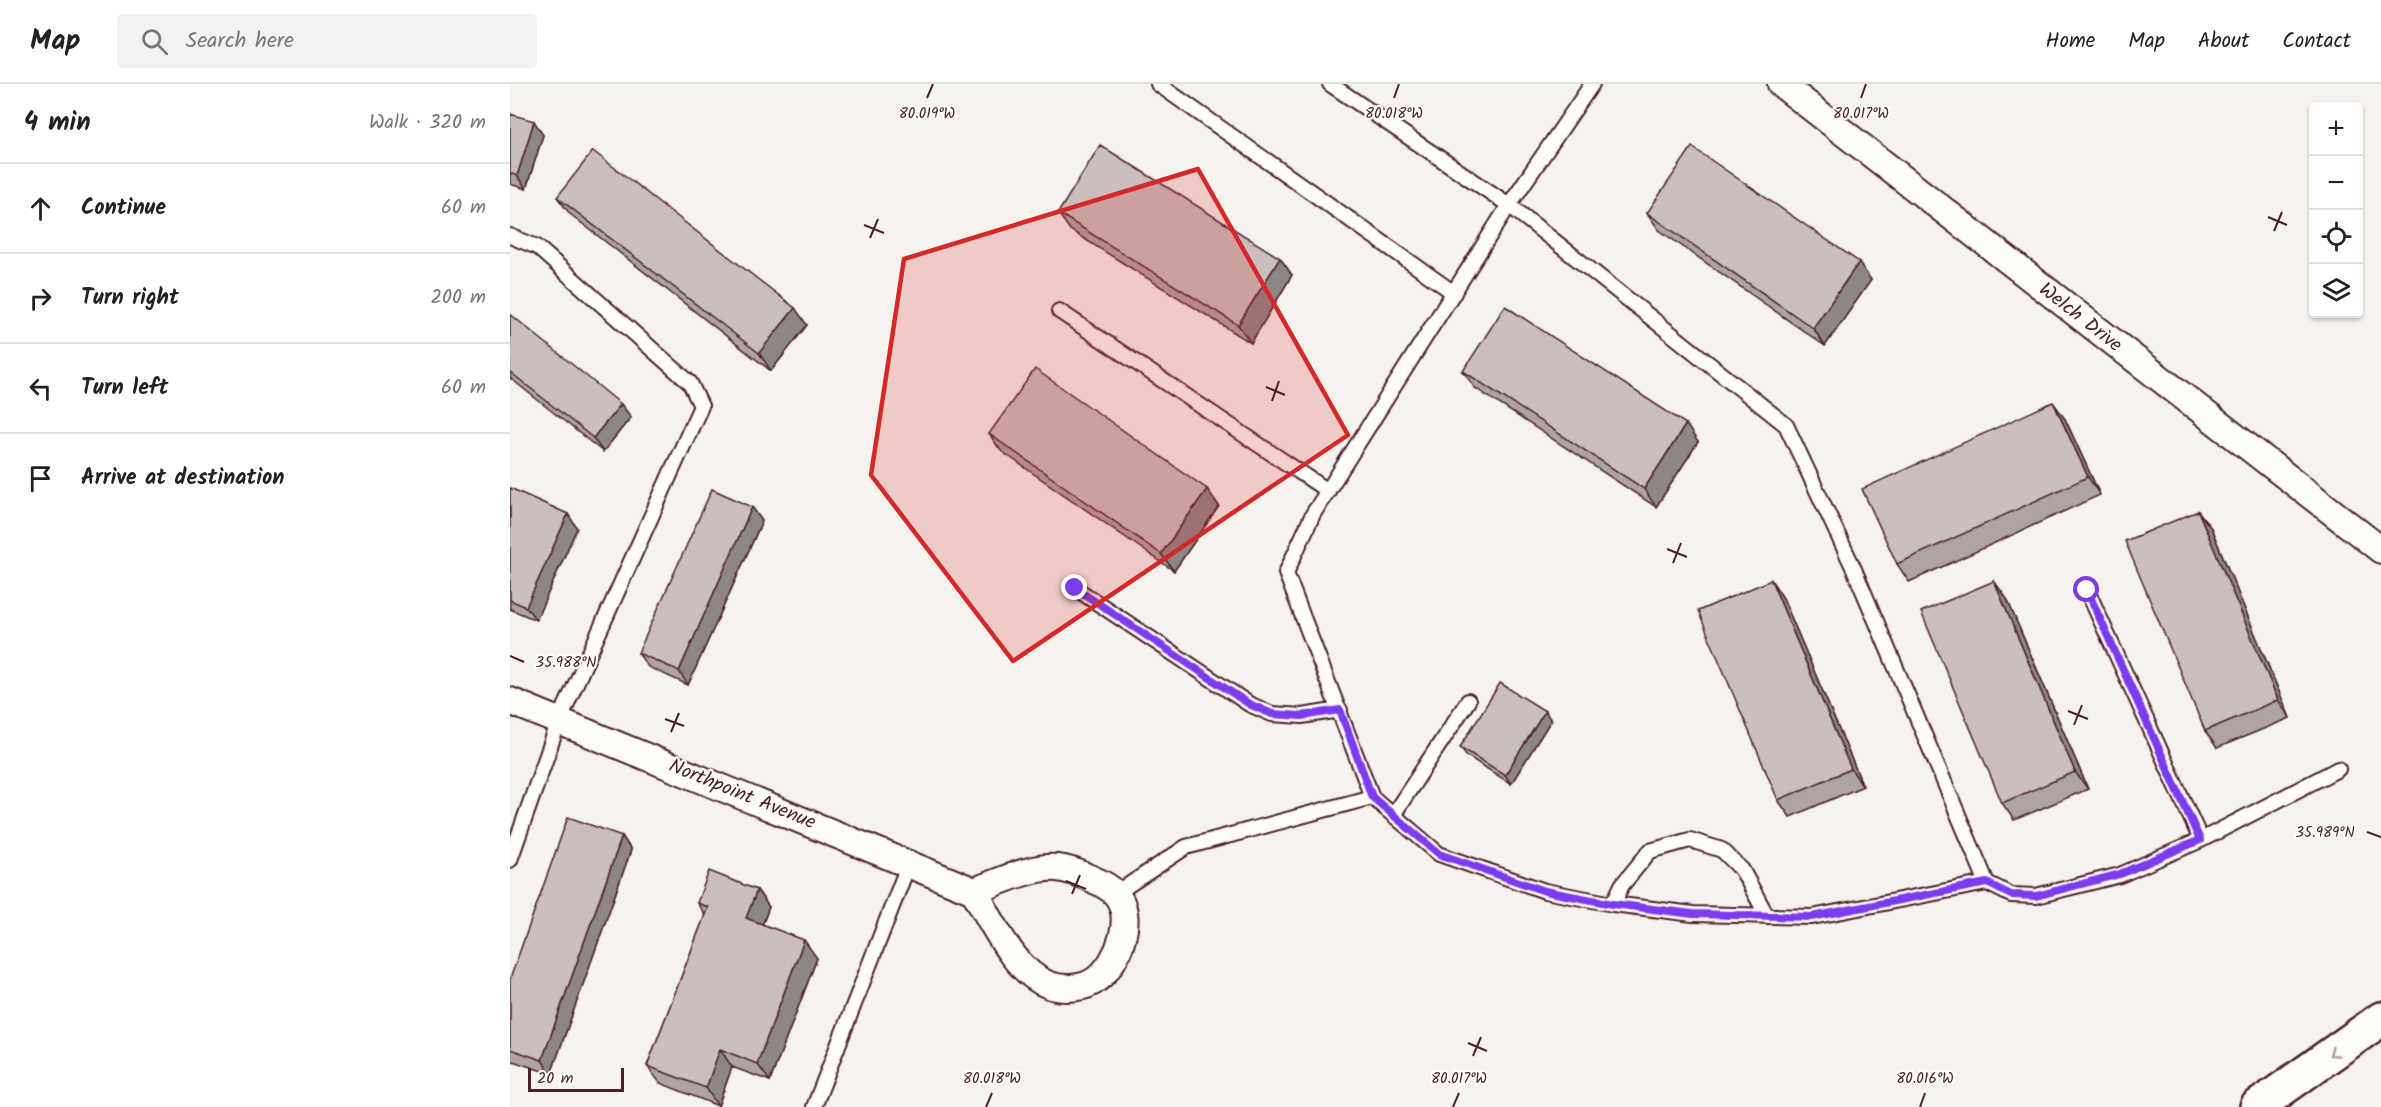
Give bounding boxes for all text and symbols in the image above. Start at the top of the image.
search box [117,14,537,68]
text: Map [30,19,81,64]
text: Search here [186,24,294,59]
icon: search [138,25,171,58]
text: Home [2046,25,2095,58]
text: Map [2128,25,2165,58]
text: About [2198,25,2249,58]
text: Contact [2282,25,2351,58]
text: 4 min [24,102,91,144]
text: 80.019°W [899,102,955,126]
text: 80.018°W [1365,102,1423,126]
text: 80.017°W [1833,102,1889,126]
map controls [2309,102,2363,318]
button: + [2309,102,2363,156]
text: Walk · 320 m [369,107,486,139]
button: − [2309,156,2363,210]
text: Continue [81,191,166,226]
icon: ahead [24,192,57,225]
text: 60 m [441,192,486,224]
button: locate [2309,210,2363,264]
button: layers [2309,264,2363,318]
street label: Welch Drive [2031,275,2129,361]
text: Turn right [81,281,179,316]
icon: right [24,282,57,315]
text: 200 m [430,282,486,314]
text: Turn left [81,371,168,406]
icon: left [24,372,57,405]
text: 60 m [441,372,486,404]
text: Arrive at destination [81,461,284,496]
icon: arrive [24,462,57,495]
route end [1061,574,1087,600]
route start [2073,576,2099,602]
text: 35.988°N [536,651,596,675]
street label: Northpoint Avenue [664,751,820,839]
text: 35.989°N [2295,821,2355,845]
one-way arrow [2329,1046,2340,1057]
scale bar [528,1065,624,1092]
text: 20 m [537,1066,573,1091]
text: 80.018°W [963,1067,1021,1091]
text: 80.017°W [1431,1067,1487,1091]
text: 80.016°W [1896,1067,1954,1091]

